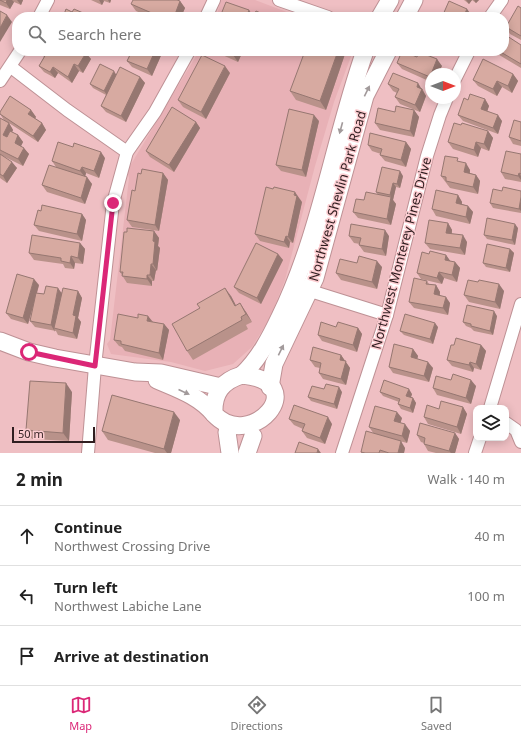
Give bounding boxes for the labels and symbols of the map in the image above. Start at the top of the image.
north arrow [425,68,461,104]
one-way arrow [364,85,370,97]
street label: Northwest Shevlin Park Road [304,109,370,283]
one-way arrow [338,122,344,134]
street label: Northwest Monterey Pines Drive [367,155,435,351]
route end [104,194,122,212]
route start [20,343,38,361]
one-way arrow [278,344,284,355]
one-way arrow [178,389,189,395]
scale bar [12,425,95,444]

